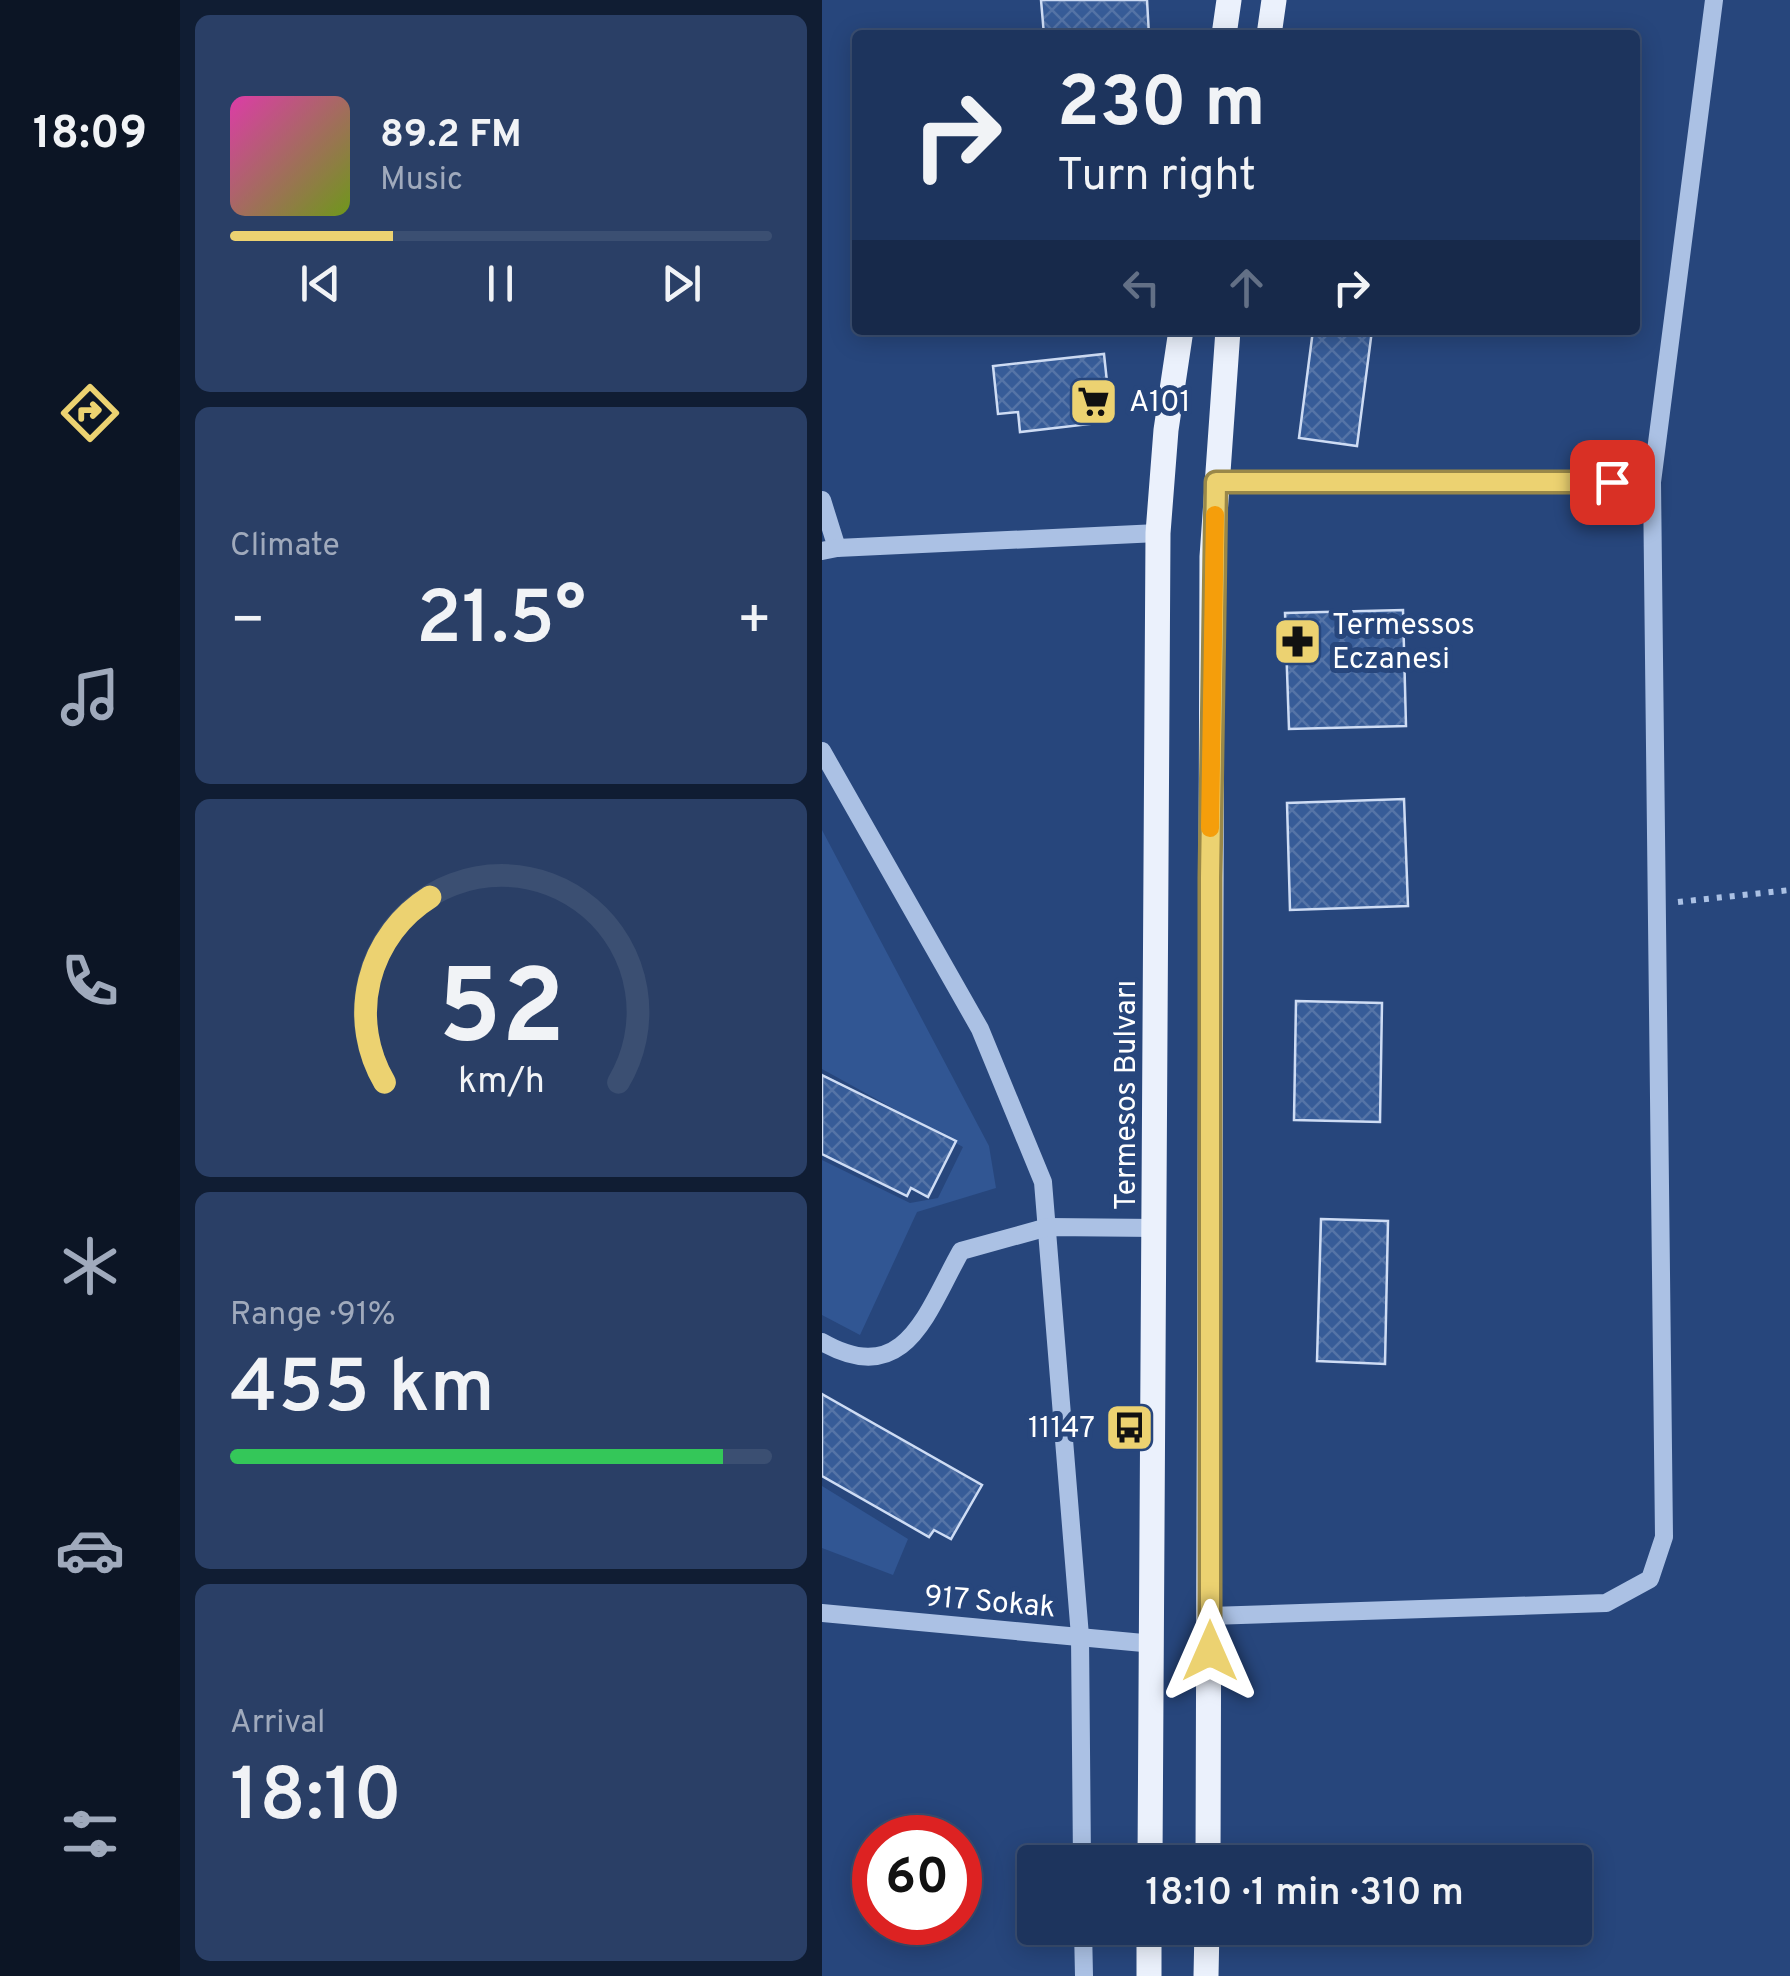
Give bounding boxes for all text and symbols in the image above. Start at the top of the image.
text: 230 m [1057,62,1266,151]
icon: right [892,70,1022,200]
text: 18:09 [33,107,147,164]
text: 89.2 FM [380,112,522,161]
text: Turn right [1057,149,1256,206]
text: Music [380,161,463,201]
icon: previous [293,256,348,311]
icon: pause [473,256,528,311]
icon: next [654,256,709,311]
icon: left [1114,260,1169,315]
icon: ahead [1219,260,1274,315]
icon: right [1324,260,1379,315]
supermarket icon: A101 [1068,375,1120,427]
icon: directions [55,378,125,448]
place label: A101 [1129,385,1191,422]
pin [1570,440,1655,525]
icon: arrive [1585,455,1640,510]
text: Climate [230,527,340,567]
text: 21.5° [416,575,586,670]
text: − [230,588,265,658]
text: + [737,588,772,658]
place label: Termessos Eczanesi [1332,608,1475,679]
pharmacy icon: Termessos Eczanesi [1271,615,1323,667]
icon: music [55,662,125,732]
icon: phone [55,946,125,1016]
text: 52 [437,948,565,1080]
street label: Termesos Bulvarı [1109,980,1146,1210]
text: km/h [458,1060,544,1106]
icon: climate [55,1231,125,1301]
text: Range · 91% [230,1296,396,1336]
text: 455 km [230,1344,495,1439]
bus stop icon: 11147 [1104,1401,1156,1453]
place label: 11147 [1028,1411,1095,1448]
icon: car [55,1515,125,1585]
street label: 917 Sokak [923,1579,1057,1628]
position arrow [1158,1599,1262,1703]
text: Arrival [230,1704,325,1744]
text: 18:10 [230,1752,402,1847]
icon: filters [55,1799,125,1869]
speed limit sign: 60 [852,1815,982,1945]
text: 18:10 · 1 min · 310 m [1145,1870,1464,1919]

